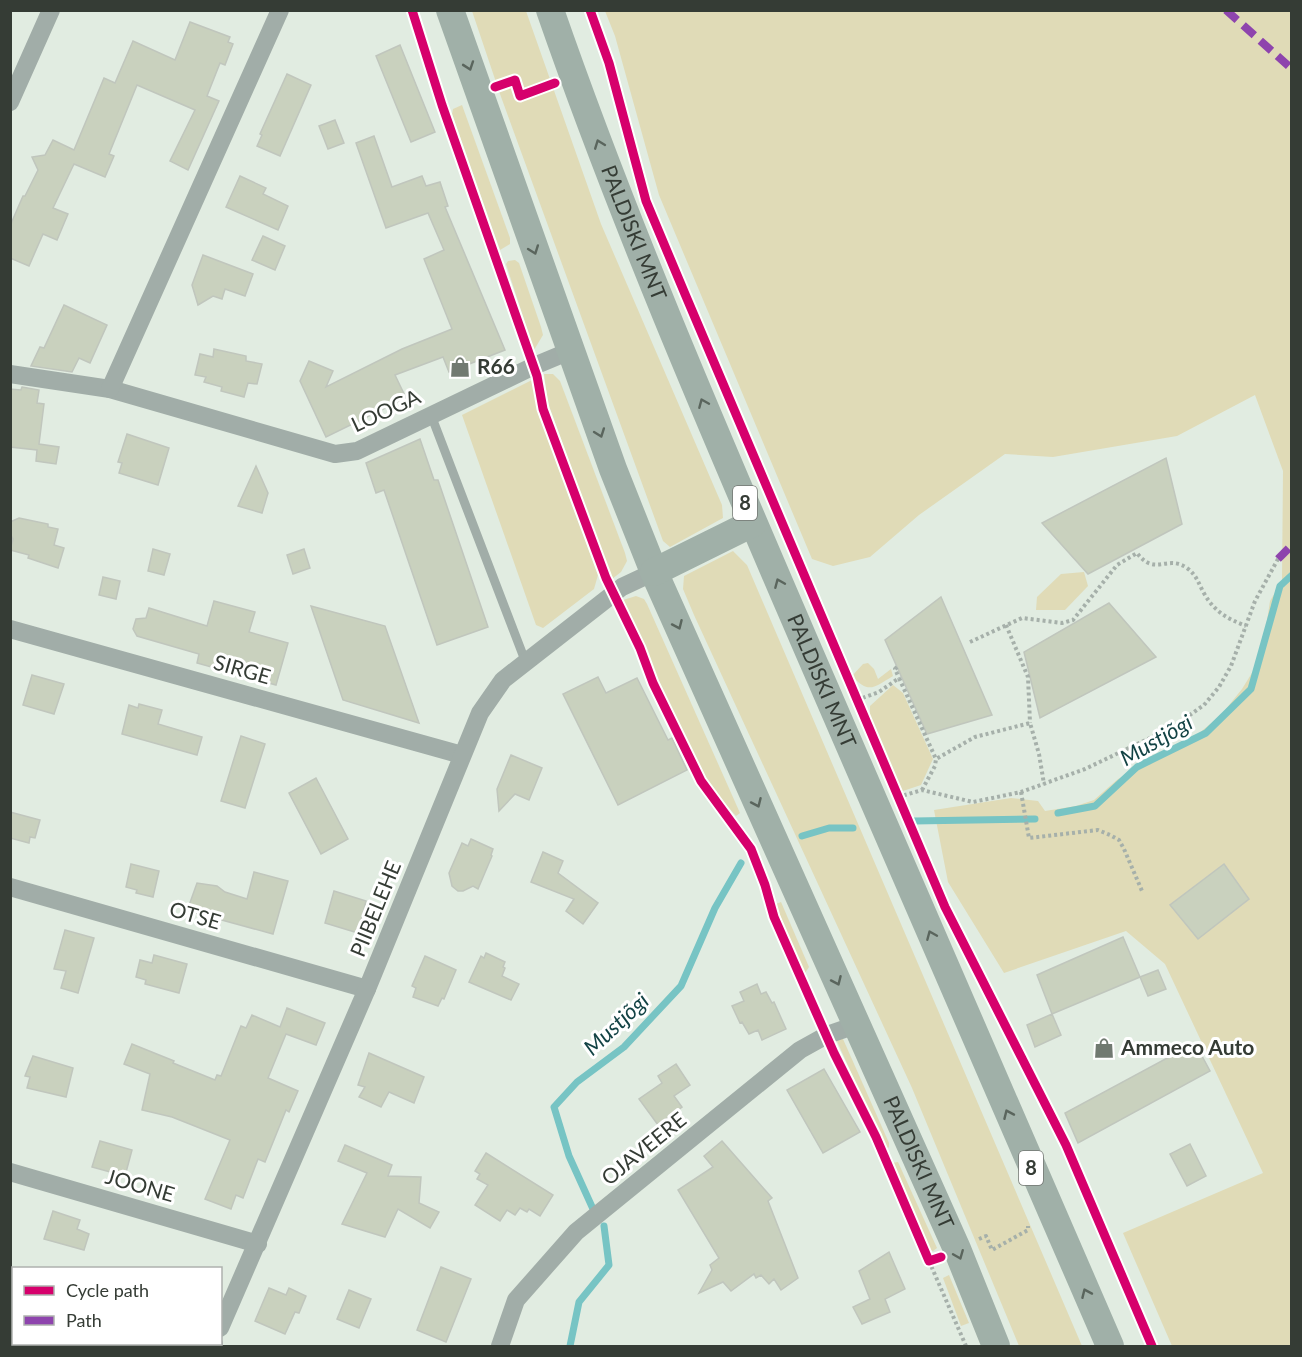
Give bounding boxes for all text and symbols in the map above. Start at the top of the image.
one-way arrow [462,60,475,71]
one-way arrow [594,139,606,150]
street label: PALDISKI MNT [597,161,673,304]
one-way arrow [527,244,540,254]
place label: R66 [477,353,515,378]
shop icon: R66 [448,355,472,379]
street label: LOOGA [347,383,424,436]
one-way arrow [698,398,710,409]
one-way arrow [592,427,605,438]
road number: 8 [733,486,757,520]
one-way arrow [774,578,786,589]
street label: PALDISKI MNT [783,610,863,752]
one-way arrow [671,619,683,630]
street label: SIRGE [211,649,274,689]
water label: Mustjõgi [1115,708,1197,771]
one-way arrow [750,797,762,808]
street label: PIIBELEHE [344,857,405,960]
street label: OTSE [167,895,224,934]
one-way arrow [926,931,938,942]
one-way arrow [830,975,842,986]
water label: Mustjõgi [578,987,654,1060]
place label: Ammeco Auto [1120,1034,1254,1059]
shop icon: Ammeco Auto [1092,1036,1116,1060]
street label: PALDISKI MNT [879,1092,961,1233]
street label: OJAVEERE [596,1106,690,1190]
one-way arrow [1003,1110,1015,1121]
road number: 8 [1019,1151,1043,1185]
street label: JOONE [103,1163,178,1206]
one-way arrow [952,1249,964,1260]
legend [12,1267,222,1345]
text: Cycle path [66,1279,149,1301]
one-way arrow [1082,1288,1094,1299]
text: Path [66,1309,102,1331]

